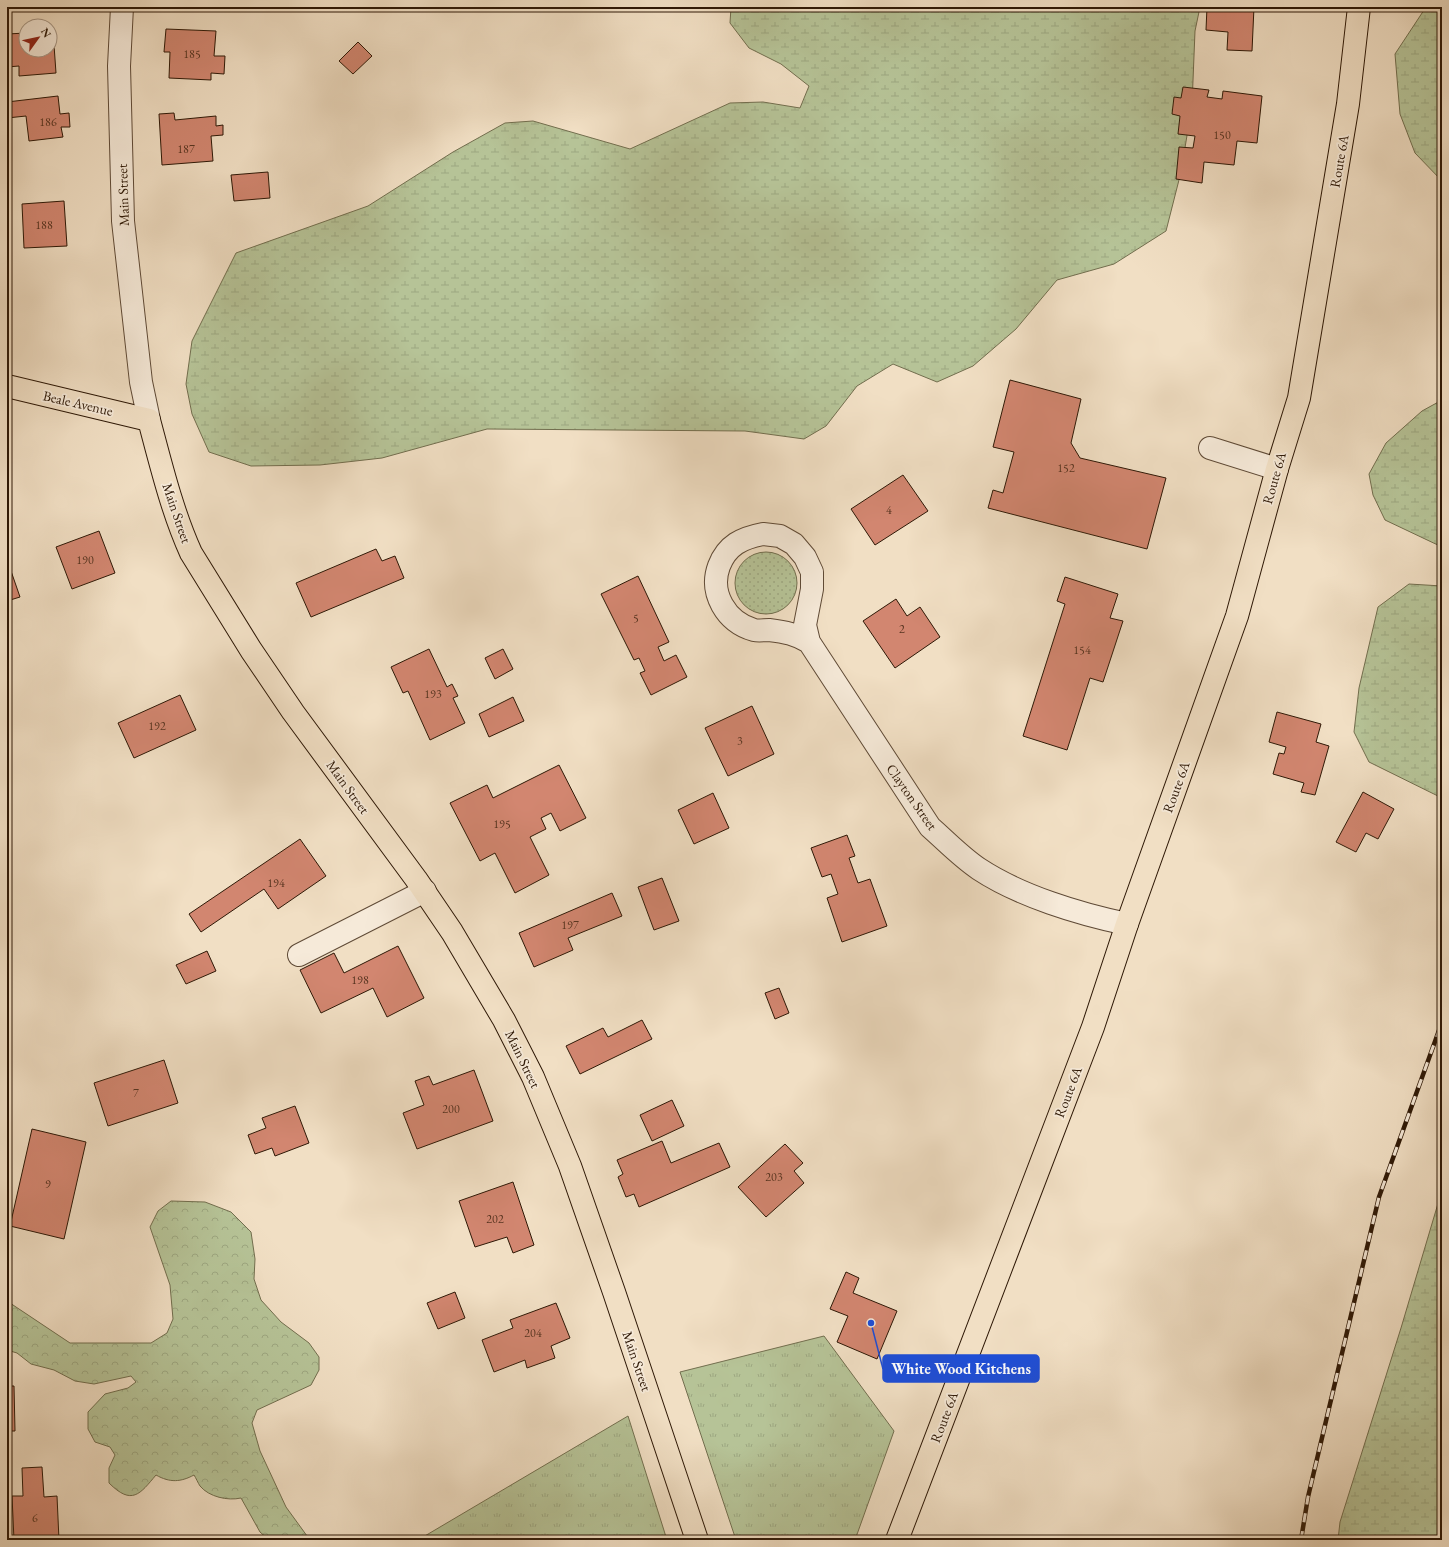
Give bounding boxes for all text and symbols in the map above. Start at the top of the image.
north arrow [18,18,58,58]
text: N [38,25,55,40]
house number: 185 [183,46,201,62]
house number: 186 [39,114,57,130]
house number: 150 [1213,127,1231,143]
street label: Route 6A [1326,133,1353,189]
house number: 187 [177,141,195,157]
street label: Main Street [113,163,133,226]
house number: 188 [35,217,53,233]
street label: Beale Avenue [41,386,115,420]
street label: Route 6A [1258,450,1290,506]
house number: 152 [1057,460,1075,476]
street label: Main Street [158,481,196,546]
house number: 4 [886,502,892,518]
house number: 190 [76,552,94,568]
house number: 5 [633,610,639,626]
house number: 2 [899,621,905,637]
house number: 154 [1073,642,1091,658]
house number: 193 [424,686,442,702]
house number: 192 [148,718,166,734]
house number: 3 [737,733,743,749]
street label: Main Street [322,757,374,818]
street label: Route 6A [1158,759,1194,815]
street label: Clayton Street [883,760,942,834]
house number: 195 [493,816,511,832]
house number: 194 [267,875,285,891]
house number: 197 [561,917,579,933]
house number: 198 [351,972,369,988]
street label: Main Street [501,1027,545,1091]
street label: Route 6A [1050,1064,1086,1120]
house number: 7 [133,1085,139,1101]
house number: 200 [442,1101,460,1117]
house number: 203 [765,1169,783,1185]
house number: 9 [45,1176,51,1192]
house number: 202 [486,1211,504,1227]
house number: 204 [524,1325,542,1341]
street label: Main Street [618,1329,656,1394]
callout: White Wood Kitchens [883,1355,1039,1382]
text: White Wood Kitchens [891,1359,1031,1378]
street label: Route 6A [926,1389,962,1445]
house number: 6 [32,1510,38,1526]

